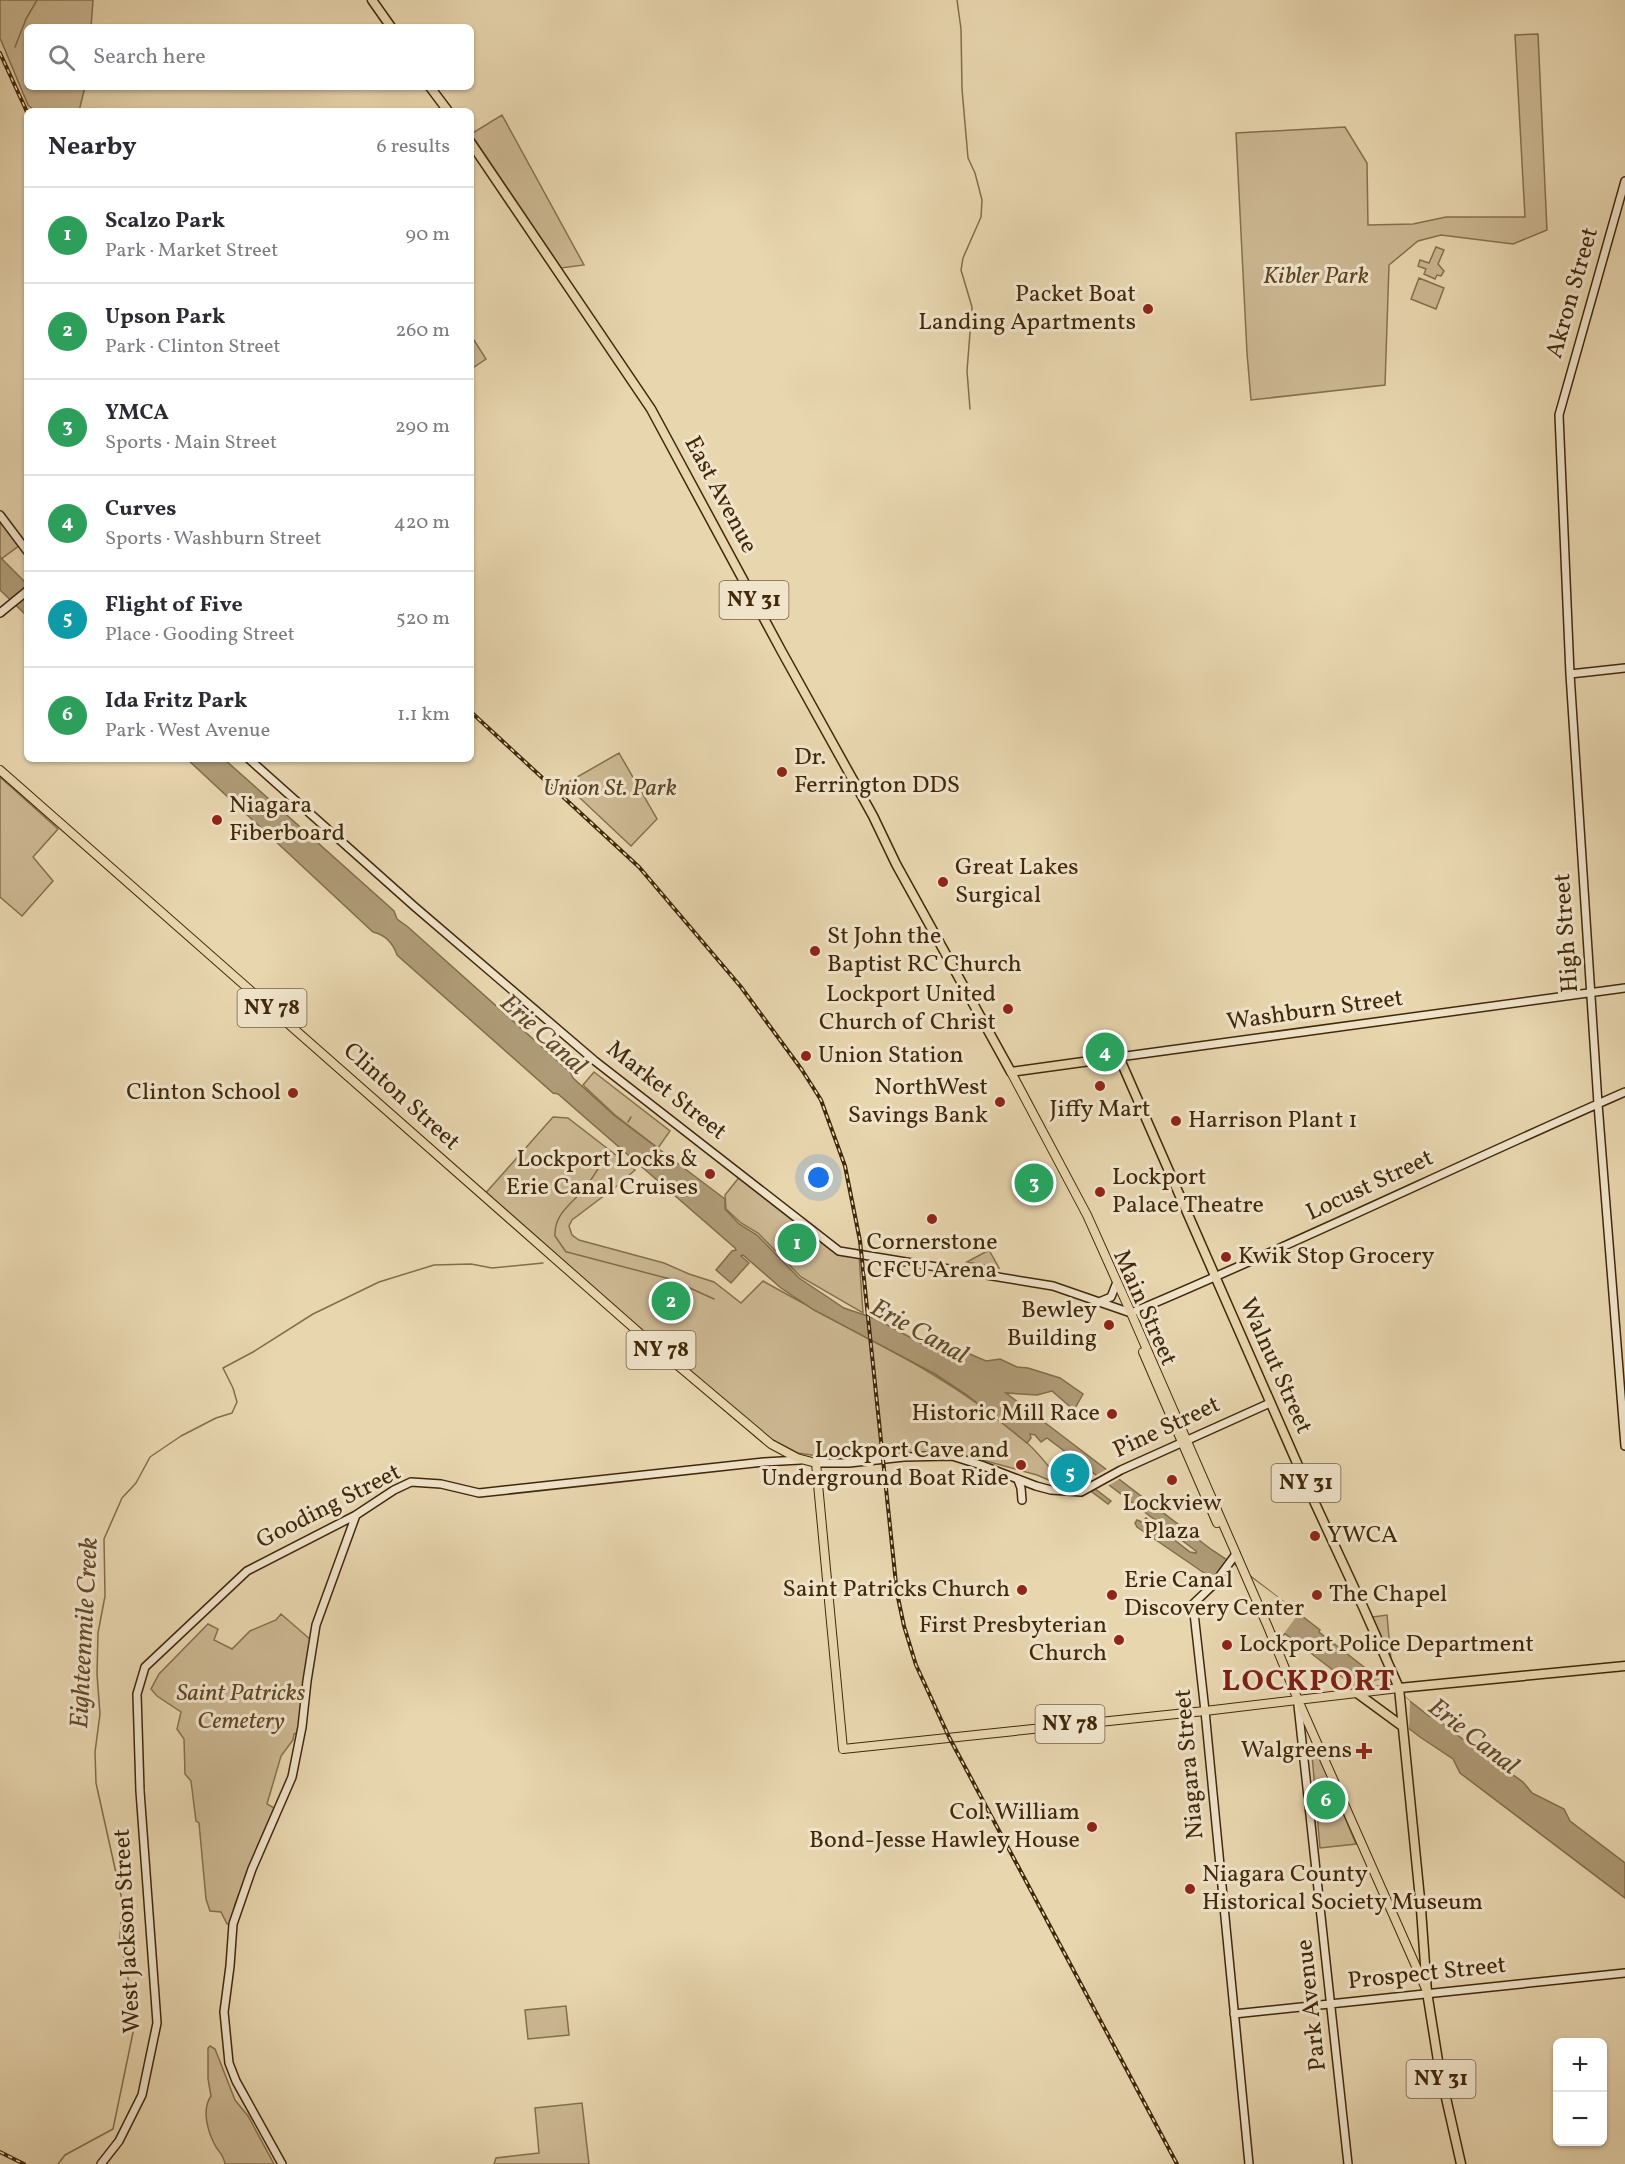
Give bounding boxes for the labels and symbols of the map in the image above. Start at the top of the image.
street label: Akron Street [1538,224,1608,362]
park label: Kibler Park [1263,260,1369,294]
place label: Packet Boat Landing Apartments [918,278,1136,340]
marker: Packet Boat Landing Apartments [1141,302,1155,316]
street label: East Avenue [675,430,765,560]
road number: NY 31 [720,581,789,619]
place label: Dr. Ferrington DDS [794,741,960,803]
marker: Dr. Ferrington DDS [775,765,789,779]
park label: Union St. Park [543,772,677,806]
place label: Niagara Fiberboard [229,789,345,851]
marker: Niagara Fiberboard [210,813,224,827]
place label: Great Lakes Surgical [955,851,1079,913]
street label: High Street [1546,872,1588,994]
marker: Great Lakes Surgical [936,875,950,889]
place label: St John the Baptist RC Church [827,920,1022,982]
marker: St John the Baptist RC Church [808,944,822,958]
place label: Lockport United Church of Christ [819,978,996,1040]
street label: Washburn Street [1225,982,1405,1040]
water label: Erie Canal [491,986,595,1084]
road number: NY 78 [238,989,306,1027]
marker: Lockport United Church of Christ [1001,1002,1015,1016]
pin: 4 [1086,1030,1124,1074]
street label: Market Street [599,1033,733,1149]
street label: Clinton Street [335,1035,467,1159]
place label: Union Station [818,1039,964,1073]
marker: Union Station [799,1049,813,1063]
place label: NorthWest Savings Bank [848,1071,988,1133]
place label: Clinton School [126,1076,281,1110]
marker: Jiffy Mart [1093,1079,1107,1093]
marker: Clinton School [286,1086,300,1100]
place label: Jiffy Mart [1050,1093,1150,1127]
marker: NorthWest Savings Bank [993,1095,1007,1109]
place label: Harrison Plant 1 [1188,1104,1357,1138]
marker: Harrison Plant 1 [1169,1114,1183,1128]
street label: Locust Street [1301,1142,1439,1230]
place label: Lockport Locks & Erie Canal Cruises [506,1143,698,1205]
pin: 3 [1014,1160,1054,1206]
place label: Lockport Palace Theatre [1112,1161,1264,1223]
your location [804,1163,833,1192]
marker: Lockport Locks & Erie Canal Cruises [703,1167,717,1181]
marker: Lockport Palace Theatre [1093,1185,1107,1199]
marker: Cornerstone CFCU Arena [925,1212,939,1226]
pin: 1 [778,1220,816,1266]
place label: Cornerstone CFCU Arena [866,1226,998,1288]
place label: Kwik Stop Grocery [1238,1240,1435,1274]
street label: Main Street [1103,1245,1185,1371]
marker: Kwik Stop Grocery [1219,1250,1233,1264]
pin: 2 [652,1278,690,1324]
water label: Erie Canal [864,1290,975,1374]
street label: Walnut Street [1230,1293,1320,1439]
place label: Bewley Building [1007,1294,1097,1356]
marker: Bewley Building [1102,1318,1116,1332]
road number: NY 78 [626,1331,696,1369]
street label: Pine Street [1108,1388,1226,1468]
place label: Historic Mill Race [911,1397,1100,1431]
marker: Historic Mill Race [1105,1407,1119,1421]
place label: Lockport Cave and Underground Boat Ride [761,1434,1009,1496]
pin: 5 [1050,1450,1090,1496]
street label: Gooding Street [251,1456,407,1558]
marker: Lockport Cave and Underground Boat Ride [1014,1458,1028,1472]
road number: NY 31 [1272,1464,1340,1502]
marker: Lockview Plaza [1165,1473,1179,1487]
place label: Lockview Plaza [1122,1487,1222,1549]
place label: YWCA [1327,1519,1398,1553]
marker: YWCA [1308,1529,1322,1543]
water label: Eighteenmile Creek [62,1536,108,1730]
place label: Erie Canal Discovery Center [1124,1564,1304,1626]
place label: Saint Patricks Church [783,1573,1010,1607]
place label: The Chapel [1329,1578,1447,1612]
marker: Saint Patricks Church [1015,1583,1029,1597]
marker: Erie Canal Discovery Center [1105,1588,1119,1602]
marker: The Chapel [1310,1588,1324,1602]
place label: First Presbyterian Church [919,1609,1107,1671]
place label: Lockport Police Department [1239,1628,1534,1662]
marker: First Presbyterian Church [1112,1633,1126,1647]
marker: Lockport Police Department [1220,1638,1234,1652]
district label: LOCKPORT [1222,1661,1396,1703]
park label: Saint Patricks Cemetery [177,1677,306,1739]
street label: Niagara Street [1166,1687,1214,1841]
water label: Erie Canal [1420,1690,1526,1784]
road number: NY 78 [1036,1705,1104,1743]
place label: Walgreens [1241,1734,1352,1768]
marker: Walgreens [1357,1744,1371,1758]
pin: 6 [1306,1778,1346,1822]
place label: Col. William Bond-Jesse Hawley House [809,1796,1080,1858]
marker: Col. William Bond-Jesse Hawley House [1085,1820,1099,1834]
street label: West Jackson Street [106,1828,150,2034]
place label: Niagara County Historical Society Museum [1202,1858,1483,1920]
marker: Niagara County Historical Society Museum [1183,1882,1197,1896]
street label: Park Avenue [1288,1937,1336,2073]
street label: Prospect Street [1346,1949,1508,1999]
road number: NY 31 [1406,2060,1476,2098]

